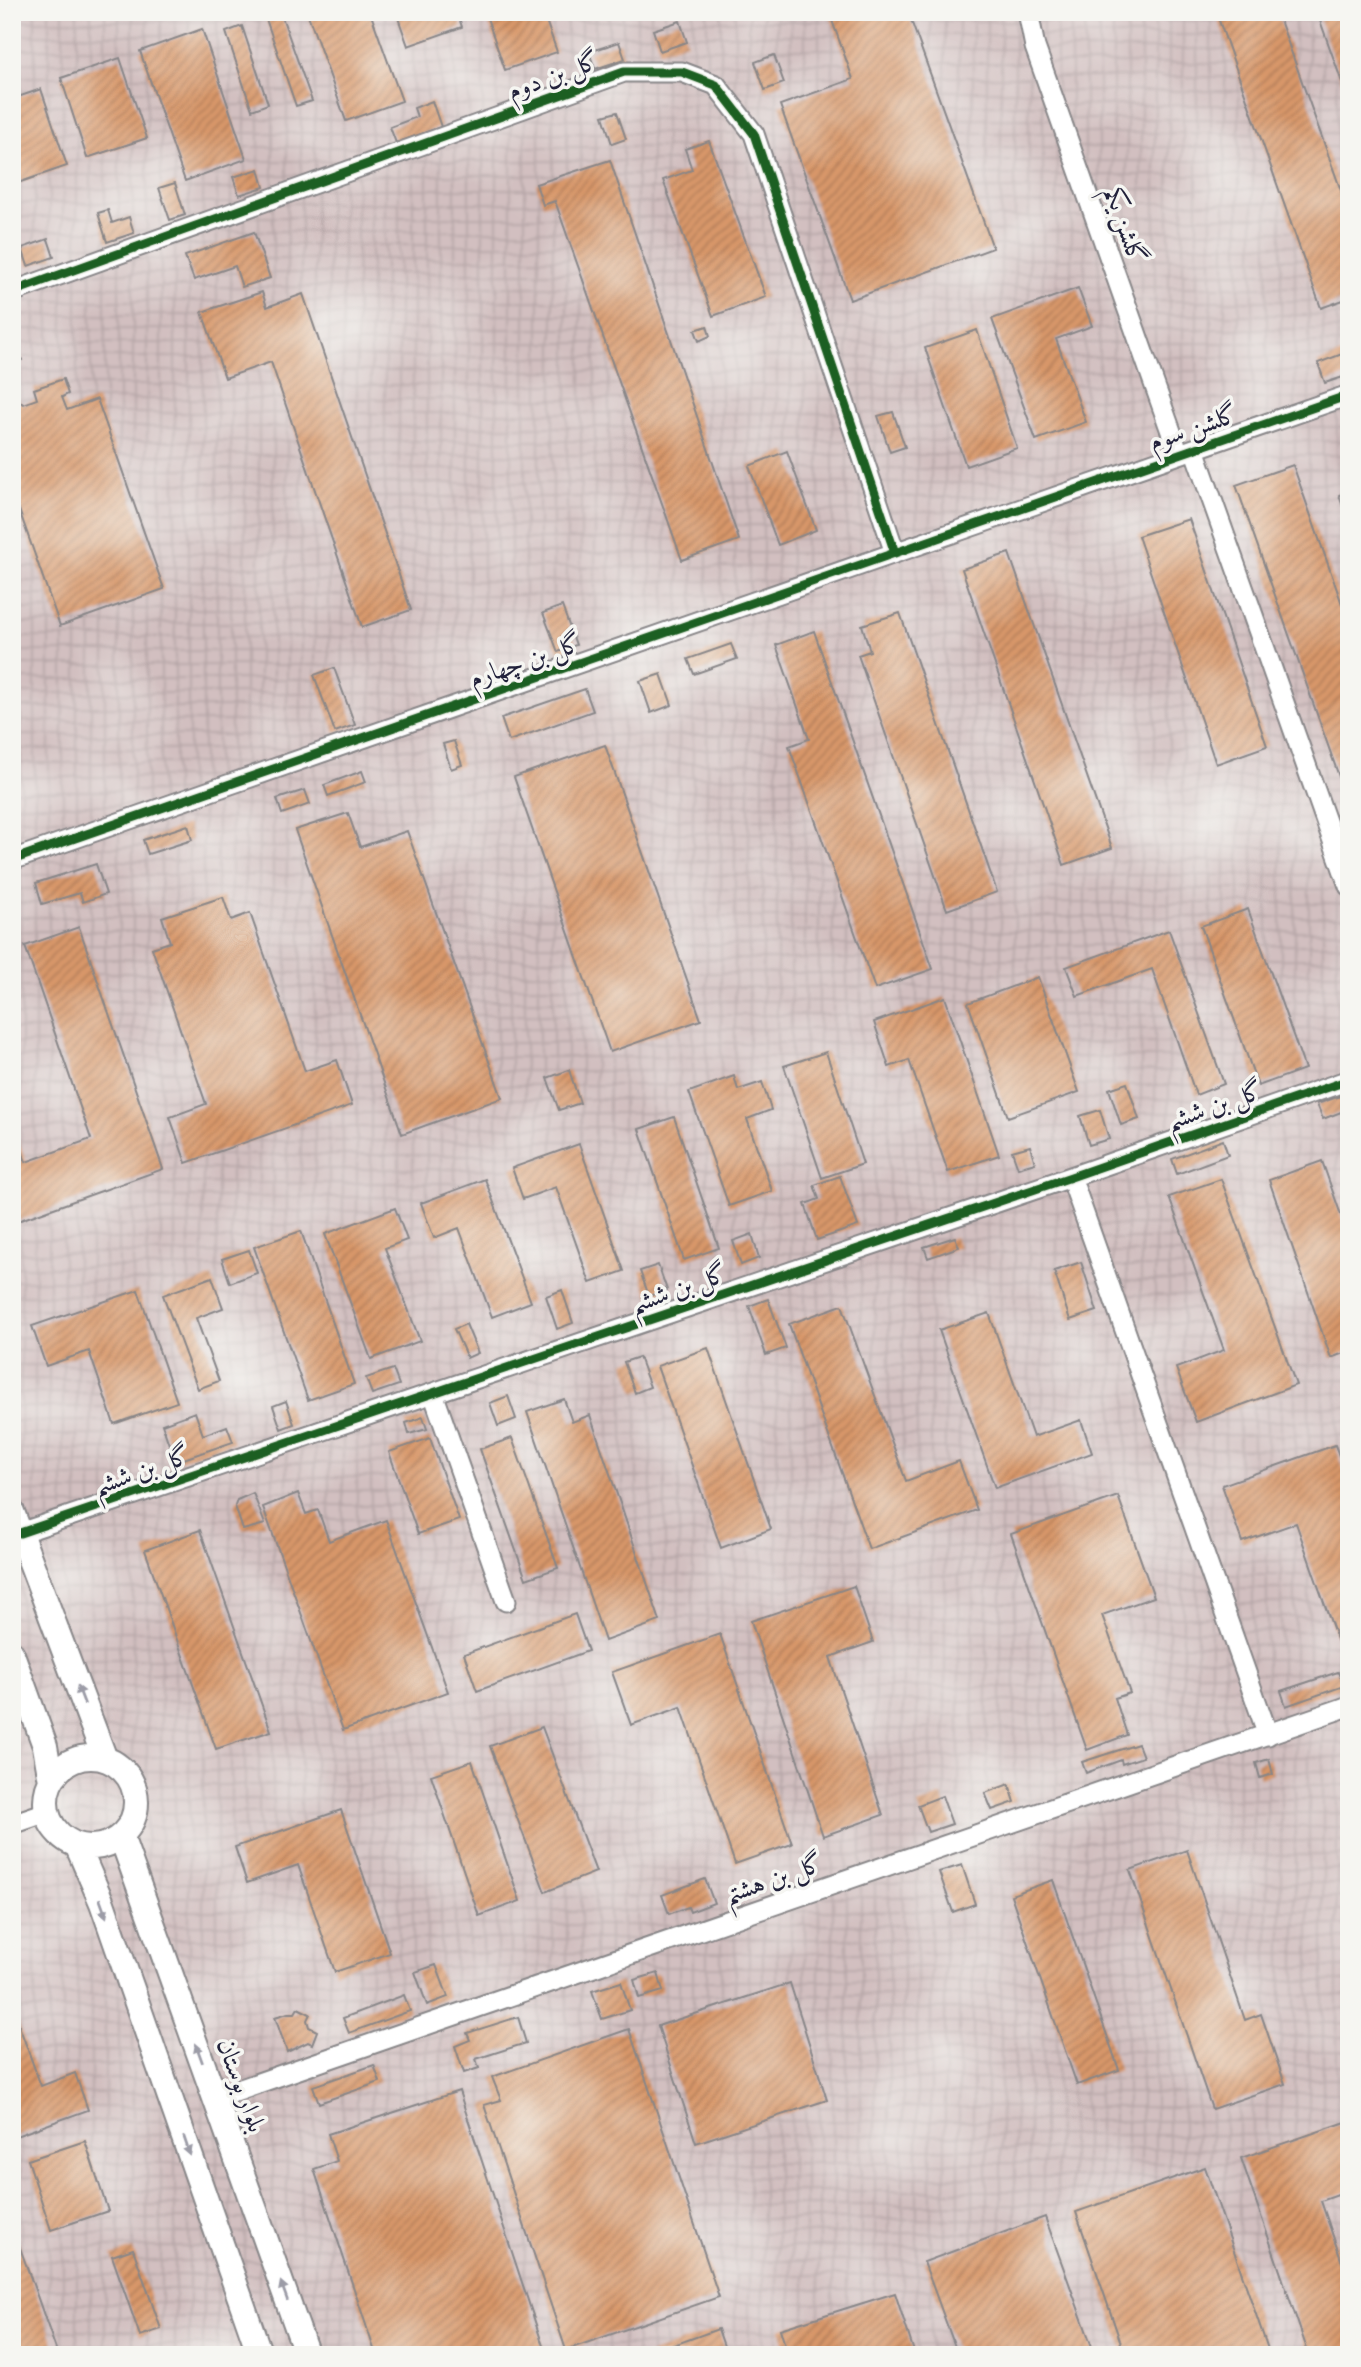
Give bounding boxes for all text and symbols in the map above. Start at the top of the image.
street label: گل بن دوم [503,44,606,113]
street label: گلشن یکم [1089,182,1154,271]
street label: گلشن سوم [1144,397,1244,464]
street label: گل بن چهارم [465,626,588,701]
street label: گل بن ششم [1161,1073,1270,1146]
street label: گل بن ششم [625,1256,734,1329]
street label: گل بن ششم [88,1438,197,1511]
one-way arrow [75,1685,86,1706]
street label: گل بن هشتم [719,1846,830,1919]
one-way arrow [98,1898,109,1919]
street label: بلوار بوستان [209,2034,274,2137]
one-way arrow [193,2043,204,2064]
one-way arrow [182,2135,193,2156]
one-way arrow [278,2280,289,2301]

